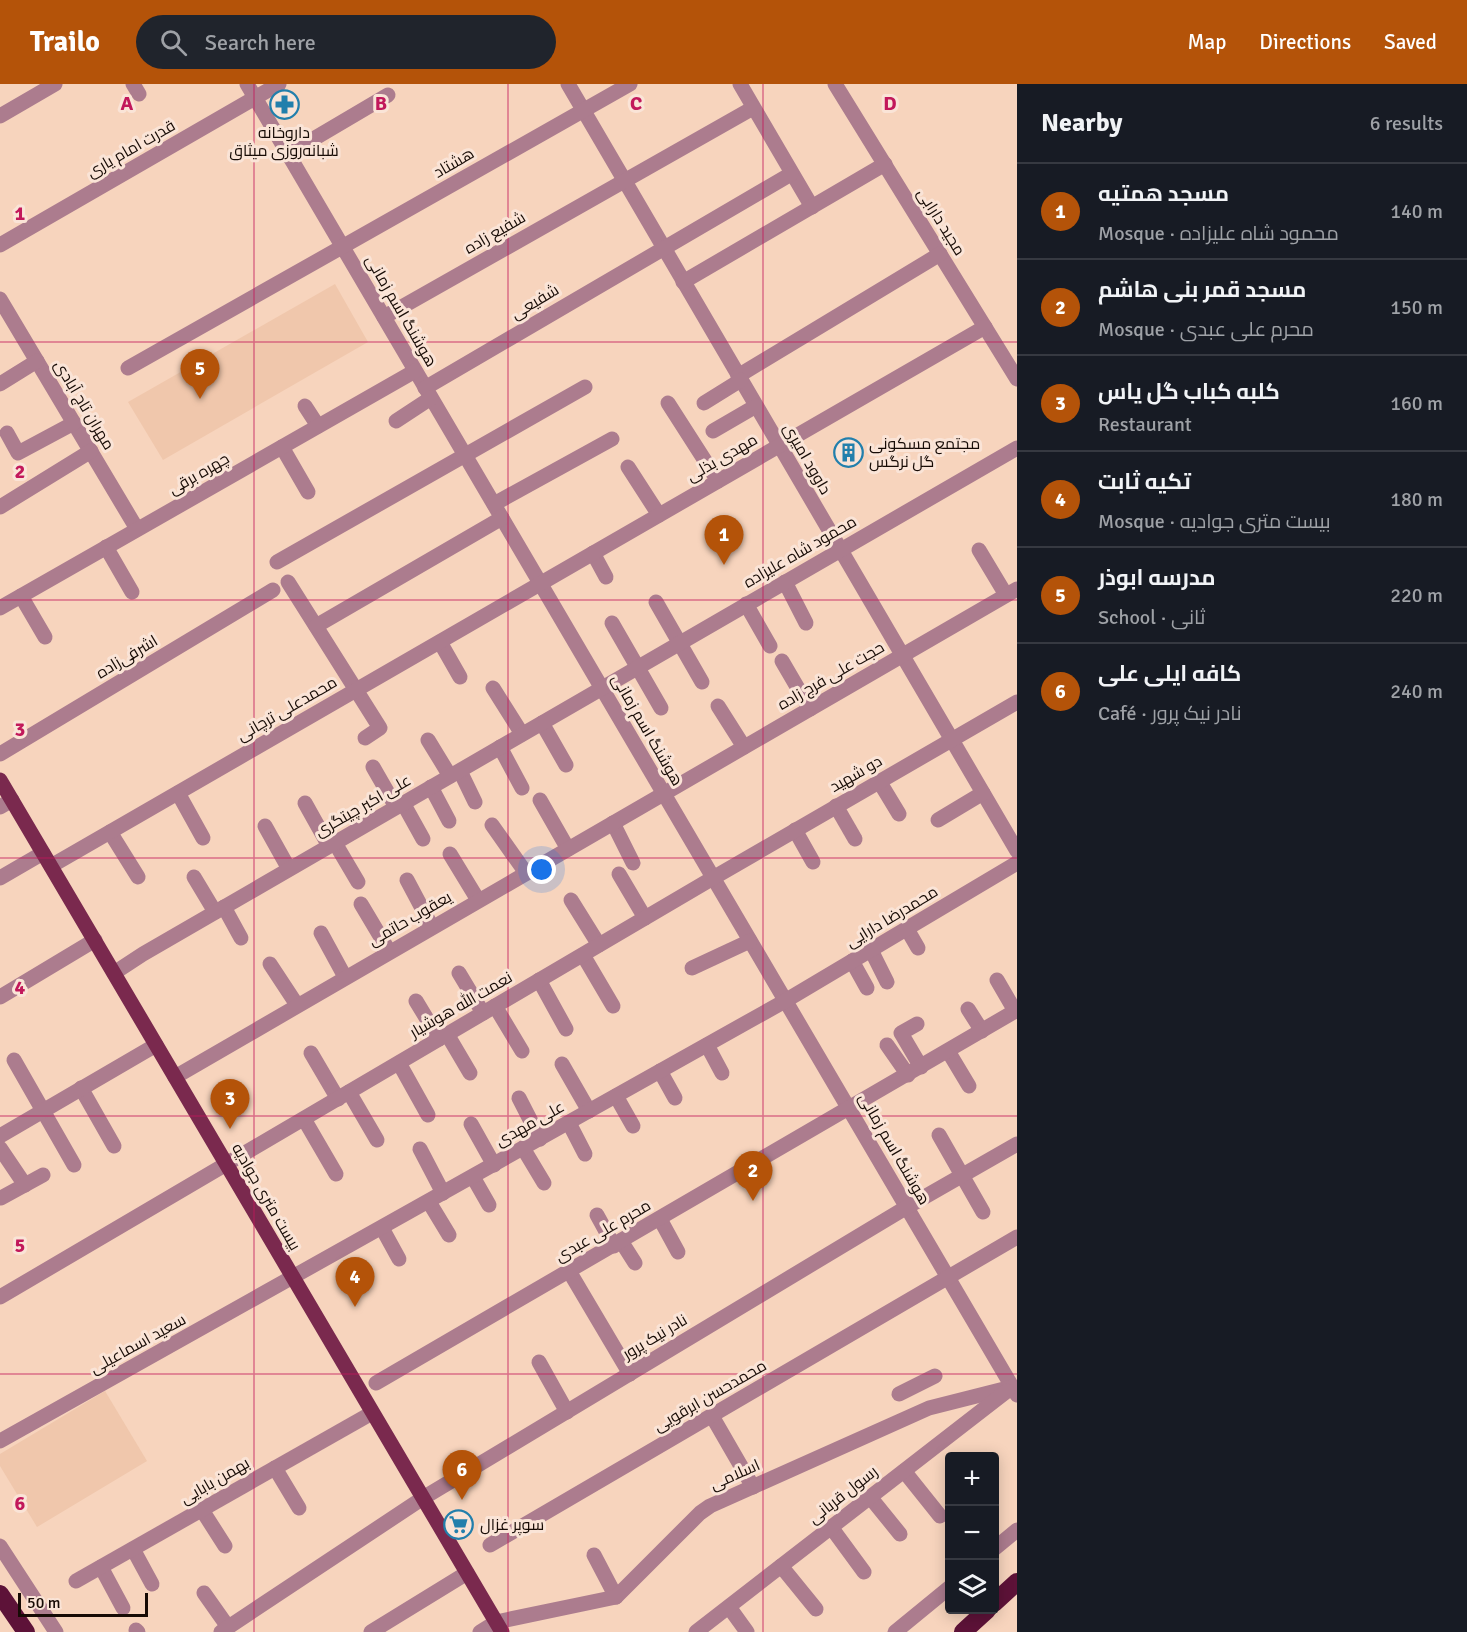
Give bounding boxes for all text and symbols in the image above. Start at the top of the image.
search box [136,15,556,69]
text: Trailo [30,25,100,59]
icon: search [157,26,190,59]
text: Search here [205,29,316,56]
text: Map [1188,29,1226,55]
text: Directions [1259,29,1351,55]
text: Saved [1384,29,1437,55]
pharmacy icon: داروخانه شبانه‌روزی میثاق [268,89,300,121]
text: A [121,91,134,116]
text: B [375,91,387,116]
text: C [630,91,642,116]
text: D [883,91,897,116]
text: Nearby [1041,107,1122,139]
text: 6 results [1370,111,1443,136]
street label: قدرت امام یاری [83,116,179,183]
place label: داروخانه شبانه‌روزی میثاق [229,123,339,161]
street label: هشتاد [430,143,478,183]
text: مسجد همتیه [1098,180,1229,207]
street label: مجید دارابی [912,185,970,259]
text: 1 [1055,199,1066,224]
text: 140 m [1390,199,1443,224]
text: 1 [15,201,26,226]
street label: شفیع زاده [461,207,530,259]
text: Mosque · محمود شاه علیزاده [1098,221,1339,246]
street label: هوشنگ اسم زمانی [360,252,441,371]
text: مسجد قمر بنی هاشم [1098,276,1306,303]
street label: شفیعی [507,280,563,324]
text: 2 [1055,295,1066,320]
text: 150 m [1390,295,1443,320]
text: Mosque · محرم علی عبدی [1098,317,1314,342]
pin: 5 [180,350,220,399]
street label: مهران تاج آبادی [48,356,119,454]
text: کلبه کباب گل یاس [1098,378,1280,405]
text: 3 [1055,391,1066,416]
text: 160 m [1390,391,1443,416]
text: Restaurant [1098,412,1192,437]
street label: داوود امیری [779,420,835,498]
street label: مهدی بذلی [683,430,761,486]
place label: مجتمع مسکونی گل نرگس [869,434,980,472]
building icon: مجتمع مسکونی گل نرگس [832,437,864,469]
street label: چهره برقی [165,449,233,500]
text: 2 [15,459,25,484]
text: تکیه ثابت [1098,468,1191,495]
text: 4 [1055,487,1066,512]
text: 180 m [1390,487,1443,512]
text: Mosque · بیست متری جوادیه [1098,509,1330,534]
street label: محمود شاه علیزاده [740,512,860,592]
pin: 1 [704,516,744,565]
text: مدرسه ابوذر [1098,564,1216,591]
text: 5 [1055,583,1066,608]
text: 220 m [1390,583,1443,608]
text: School · ثانی [1098,605,1205,630]
street label: اشرفی‌زاده [93,631,161,683]
street label: حجت علی فرج زاده [774,637,888,716]
text: کافه ایلی علی [1098,660,1241,687]
street label: هوشنگ اسم زمانی [606,671,687,790]
street label: محمدعلی ترچانی [233,672,341,747]
text: 6 [1055,679,1066,704]
text: 240 m [1390,679,1443,704]
text: Café · نادر نیک پرور [1098,701,1242,726]
text: 3 [15,717,25,742]
street label: دو شهید [826,751,886,797]
street label: علی اکبر چیتگری [311,770,415,843]
your location [527,855,556,884]
street label: محمدرضا دارایی [842,882,942,952]
street label: یعقوب حاتمی [365,887,456,951]
street label: نعمت الله هوشیار [405,967,516,1043]
text: 4 [15,975,26,1000]
pin: 3 [210,1080,250,1129]
street label: هوشنگ اسم زمانی [853,1090,934,1209]
street label: علی مهدی [492,1097,568,1151]
street label: بیست متری جوادیه [227,1140,305,1254]
pin: 2 [734,1152,772,1201]
street label: محرم علی عبدی [551,1195,655,1267]
text: 5 [15,1233,25,1258]
pin: 4 [336,1258,374,1307]
street label: سعید اسماعیلی [87,1309,189,1379]
street label: نادر نیک پرور [618,1310,692,1365]
street label: محمدحسن ابرقویی [650,1356,770,1436]
pin: 6 [442,1450,482,1500]
map controls [945,1452,999,1614]
button: + [945,1452,999,1506]
street label: بهمن بابایی [177,1453,253,1509]
street label: اسلامی [707,1455,763,1495]
street label: رسول قربانی [804,1462,882,1528]
text: 6 [15,1491,26,1516]
button: − [945,1506,999,1560]
supermarket icon: سوپر غزال [443,1509,475,1541]
place label: سوپر غزال [480,1515,544,1536]
button: layers [945,1560,999,1614]
scale bar [18,1590,148,1618]
text: 50 m [27,1593,61,1613]

